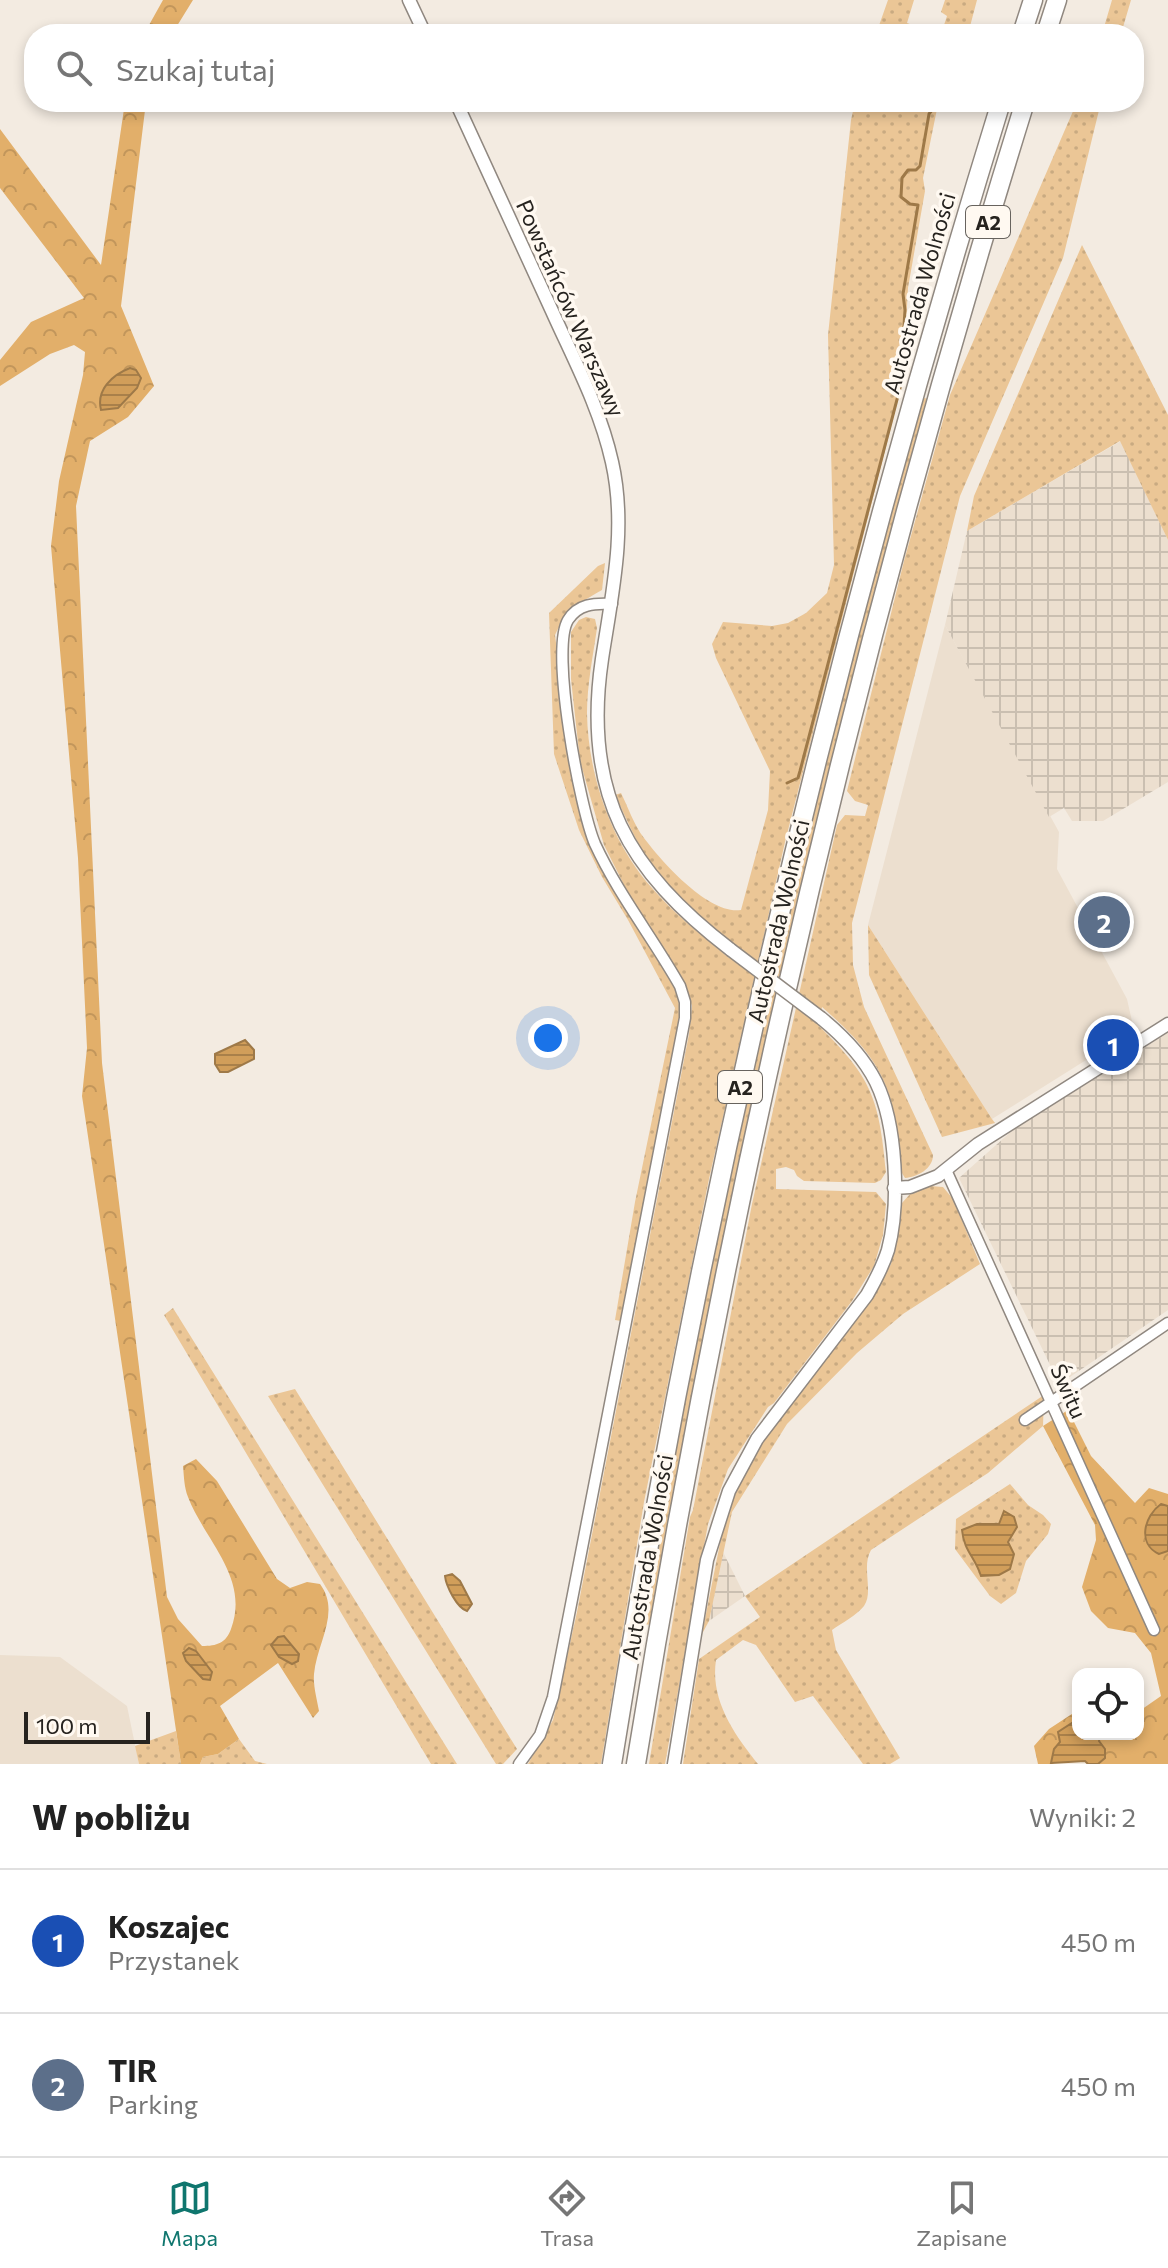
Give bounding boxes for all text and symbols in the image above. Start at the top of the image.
search box [24,24,1144,112]
icon: search [52,46,96,90]
text: Szukaj tutaj [116,50,275,87]
street label: Autostrada Wolności [877,189,961,397]
street label: Powstańców Warszawy [511,195,631,421]
road number: A2 [966,206,1010,238]
street label: Autostrada Wolności [741,817,815,1025]
pin: 2 [1078,892,1130,952]
pin: 1 [1087,1015,1139,1075]
your location [528,1018,568,1058]
road number: A2 [718,1071,762,1103]
street label: Świtu [1045,1359,1093,1423]
street label: Autostrada Wolności [616,1452,678,1662]
map controls [1072,1668,1144,1740]
button: locate [1072,1668,1144,1740]
scale bar [24,1708,150,1744]
text: 100 m [36,1712,98,1739]
text: W pobliżu [32,1795,190,1837]
text: Wyniki: 2 [1029,1801,1136,1832]
text: Koszajec [108,1907,229,1944]
text: 1 [52,1926,64,1957]
text: 450 m [1061,1926,1136,1957]
text: Przystanek [108,1944,240,1975]
text: TIR [108,2051,158,2088]
text: 2 [51,2070,65,2101]
text: 450 m [1061,2070,1136,2101]
text: Parking [108,2088,198,2119]
tab: Mapa [161,2176,218,2251]
tab: Trasa [540,2176,594,2251]
tab: Zapisane [916,2176,1007,2251]

